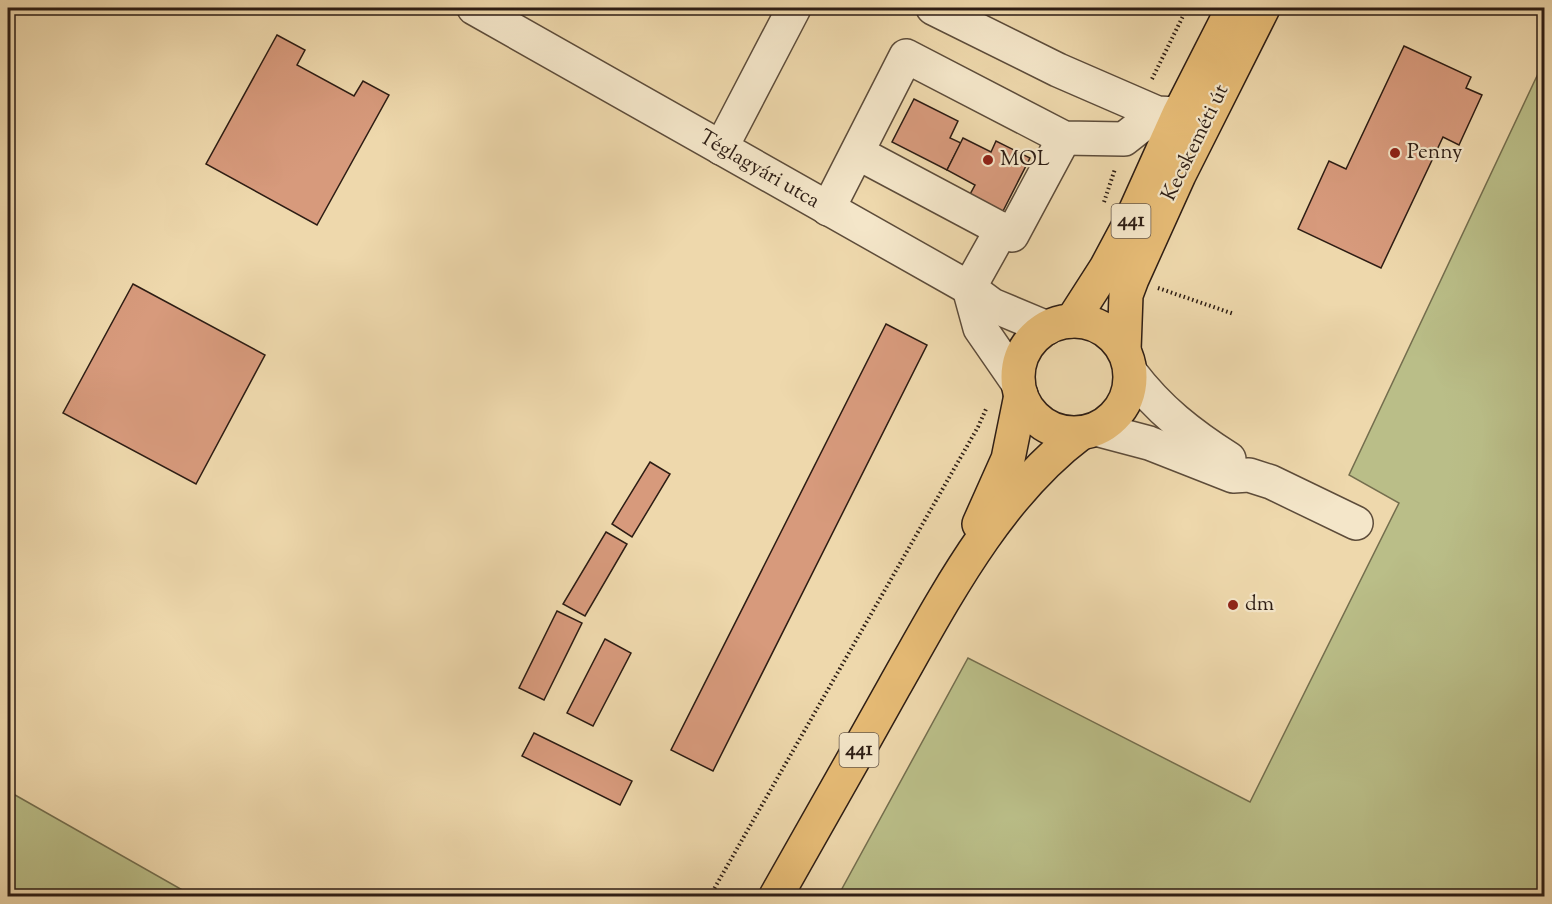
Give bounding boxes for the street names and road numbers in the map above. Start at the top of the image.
street label: Kecskeméti út [1155,80,1237,206]
street label: Téglagyári utca [693,123,825,217]
road number: 441 [1112,204,1150,238]
road number: 441 [840,733,878,767]

